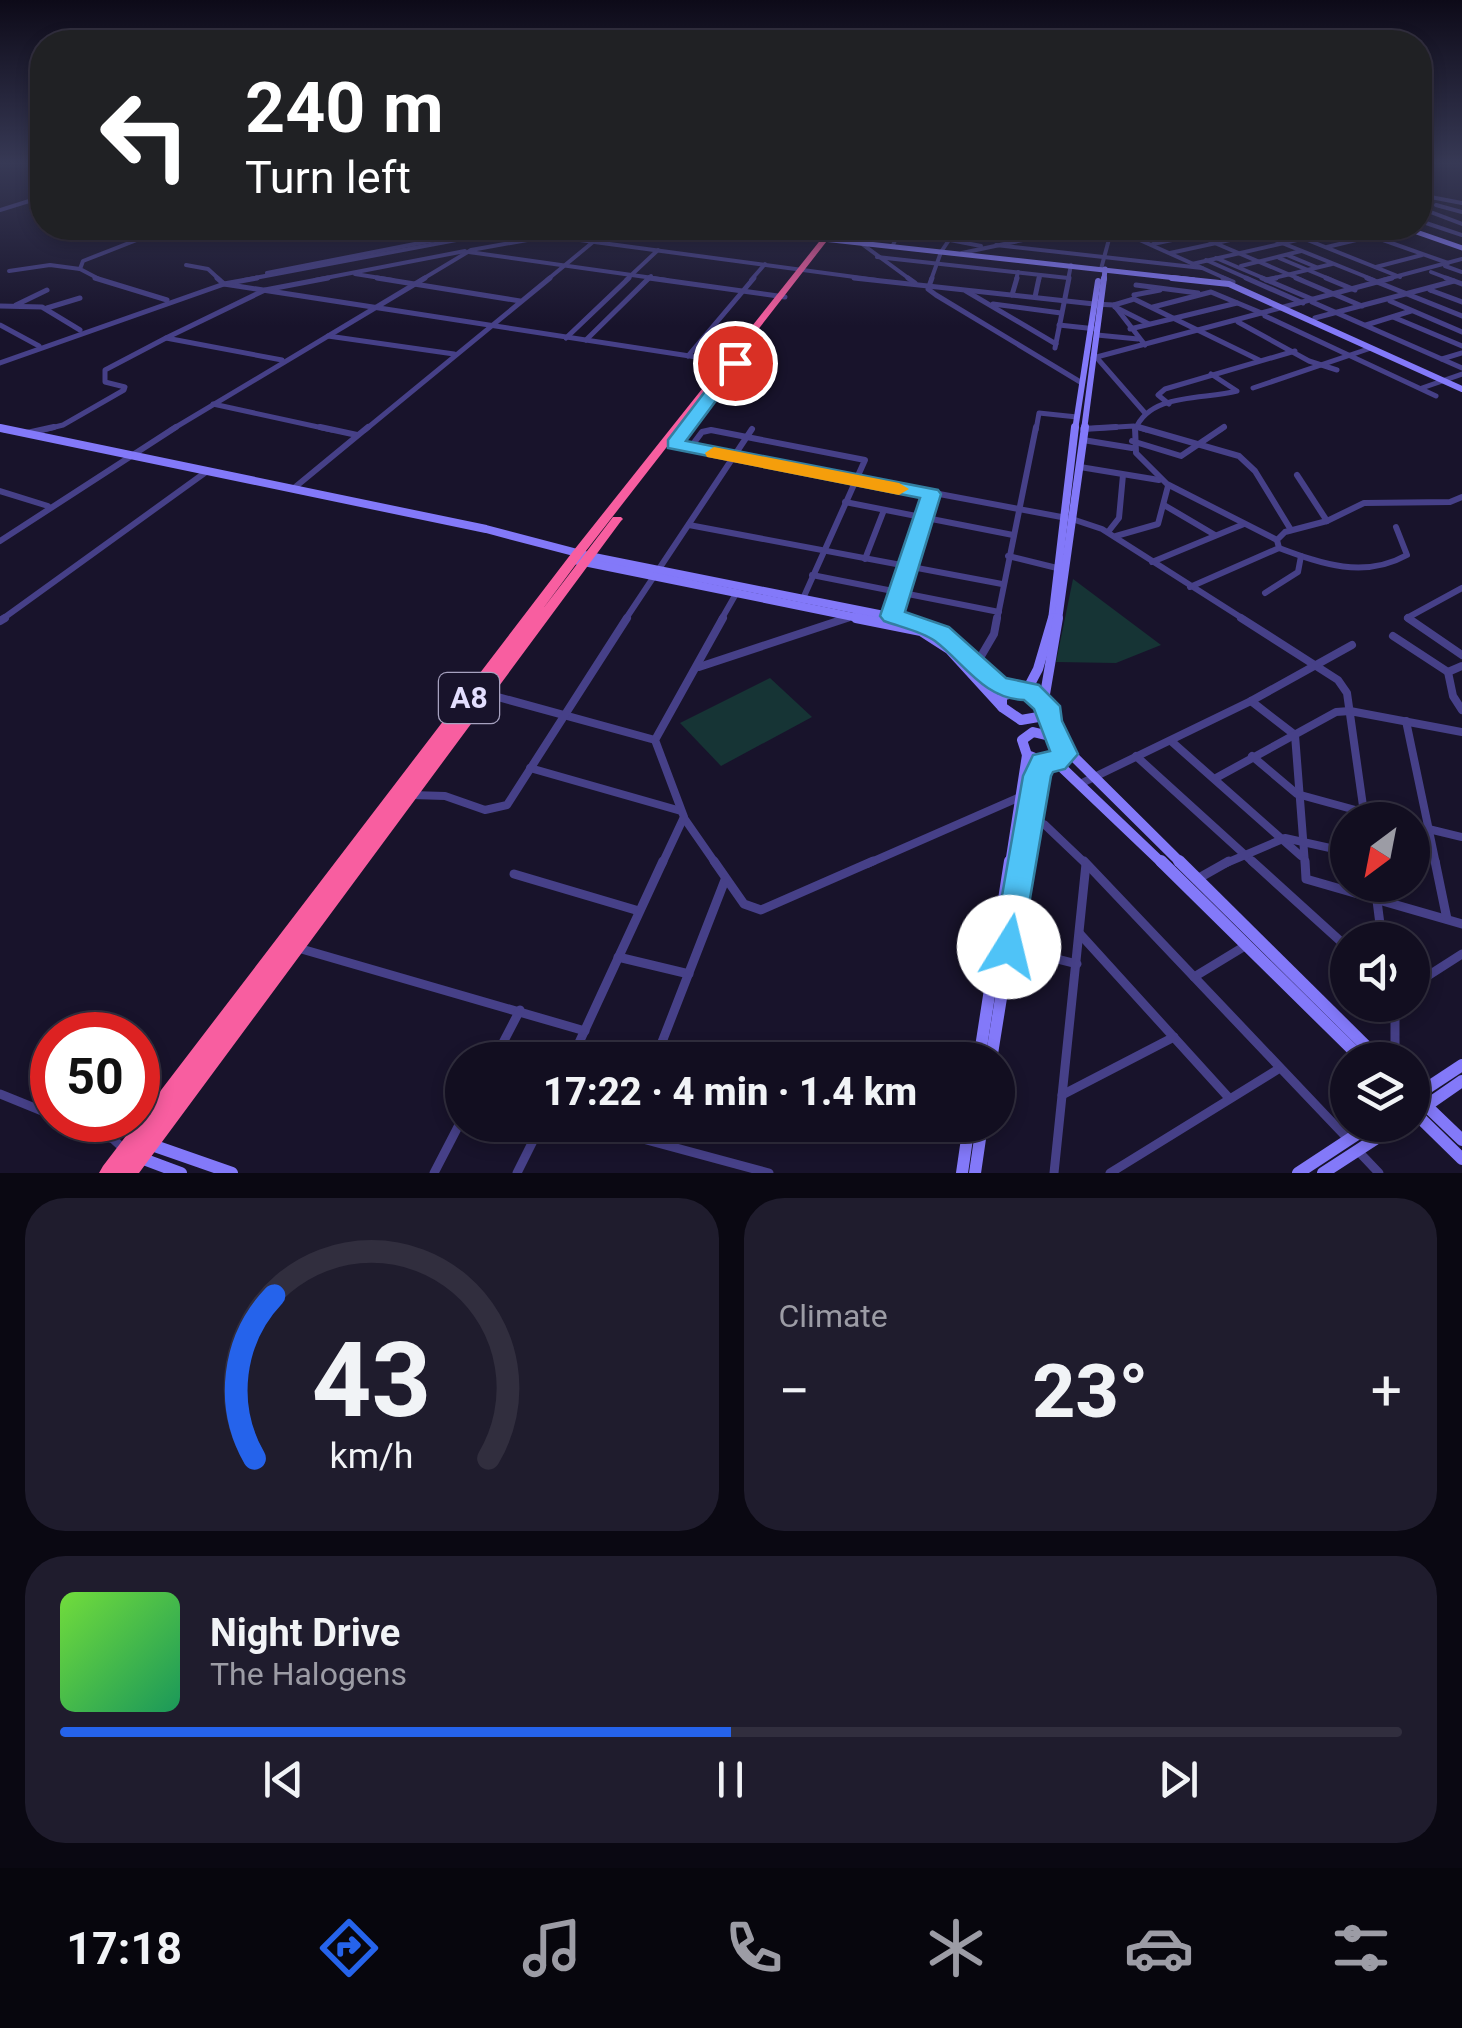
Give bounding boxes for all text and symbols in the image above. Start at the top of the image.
text: 240 m [245,67,444,149]
icon: left [80,70,210,200]
text: Turn left [245,151,411,204]
pin [693,321,778,406]
icon: arrive [708,336,763,391]
road number: A8 [439,673,499,723]
north arrow [1330,802,1430,902]
map controls [1330,802,1430,1142]
position arrow [957,895,1061,999]
button: sound [1330,922,1430,1022]
speed limit sign: 50 [30,1012,160,1142]
button: layers [1330,1042,1430,1142]
text: 17:22 · 4 min · 1.4 km [543,1070,917,1114]
text: Climate [779,1297,888,1335]
text: 43 [312,1320,431,1441]
text: 23° [1032,1347,1148,1435]
text: − [779,1359,810,1423]
text: + [1371,1359,1402,1423]
text: km/h [330,1435,414,1477]
text: Night Drive [210,1611,400,1655]
text: The Halogens [210,1655,407,1693]
icon: previous [256,1752,311,1807]
icon: pause [703,1752,758,1807]
icon: next [1151,1752,1206,1807]
icon: directions [314,1913,384,1983]
icon: music [517,1913,587,1983]
icon: phone [719,1913,789,1983]
icon: climate [921,1913,991,1983]
icon: car [1124,1913,1194,1983]
icon: filters [1326,1913,1396,1983]
text: 17:18 [66,1922,182,1975]

